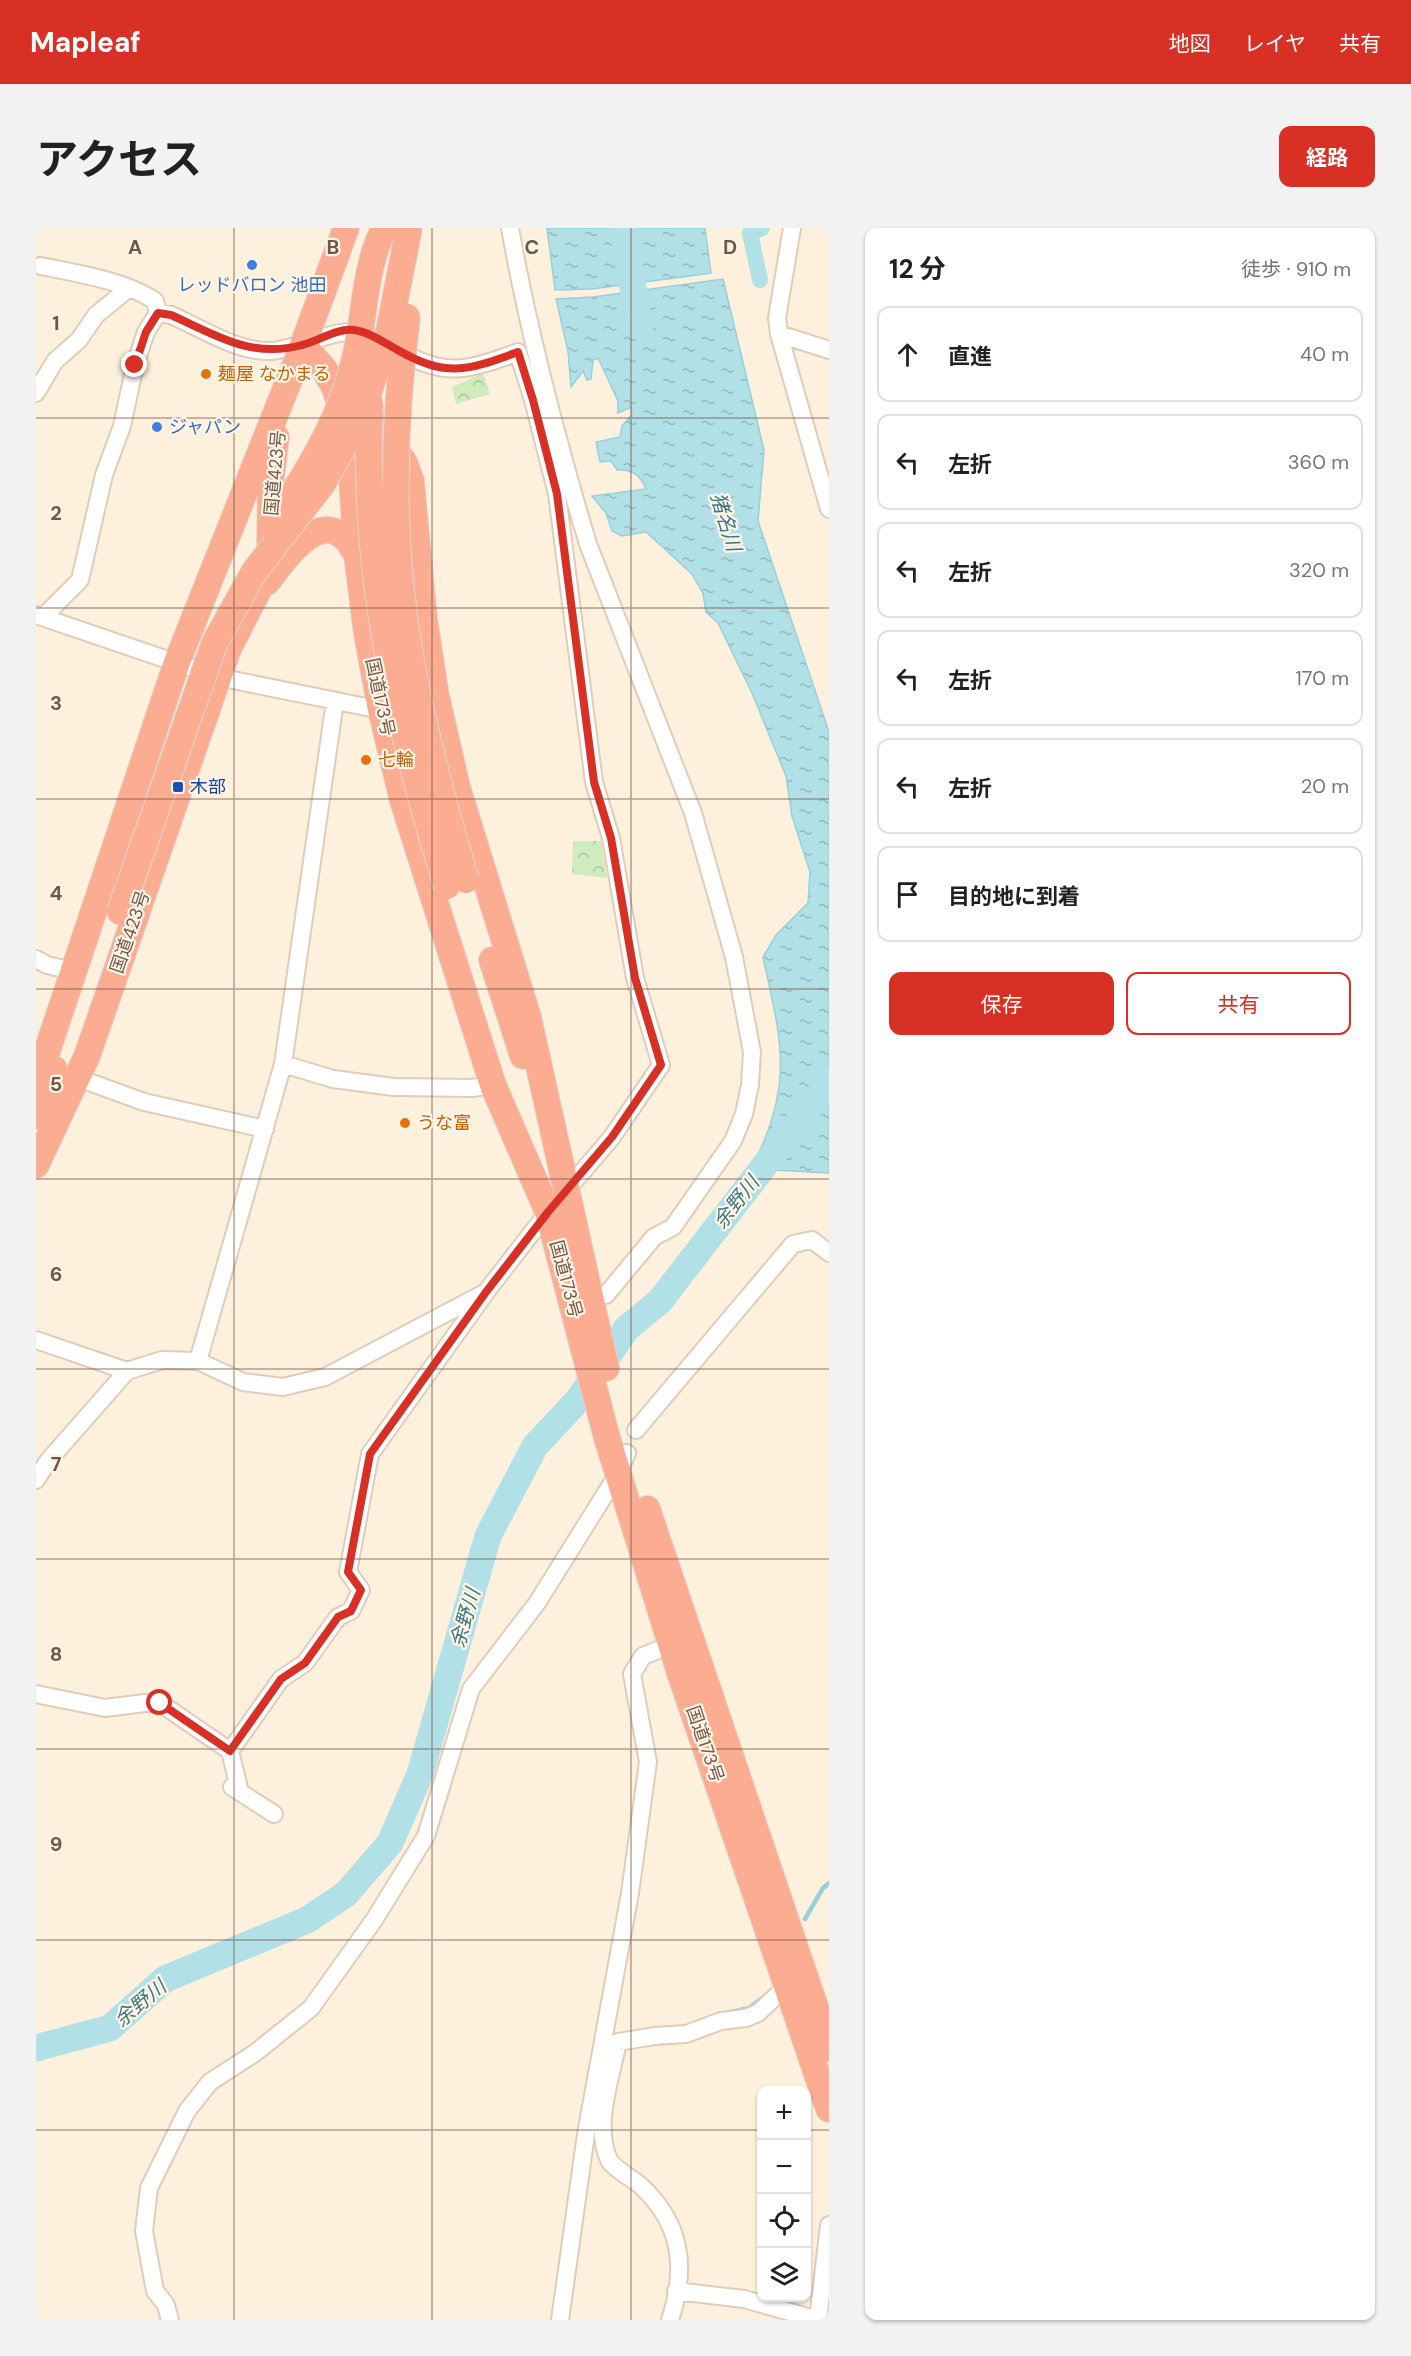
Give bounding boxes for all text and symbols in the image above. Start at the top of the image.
text: Mapleaf [30,24,141,61]
text: 地図 [1169,30,1211,58]
text: レイヤ [1244,30,1306,58]
text: 共有 [1339,30,1381,58]
button: 経路 [1279,126,1375,187]
text: アクセス [36,132,202,187]
text: A [128,234,142,260]
text: B [327,234,339,260]
text: C [525,234,539,260]
text: D [723,234,737,260]
text: 12 分 [889,252,946,286]
text: 徒歩 · 910 m [1241,256,1351,282]
marker: レッドバロン 池田 [245,258,259,272]
place label: レッドバロン 池田 [178,273,326,297]
text: 1 [52,310,60,336]
icon: ahead [891,338,924,371]
text: 40 m [1300,341,1349,367]
text: 直進 [948,342,992,371]
route end [121,351,147,377]
place label: 麺屋 なかまる [218,362,331,386]
marker: 麺屋 なかまる [199,367,213,381]
place label: ジャパン [169,415,241,439]
marker: ジャパン [150,420,164,434]
street label: 国道423号 [259,429,291,517]
icon: left [891,446,924,479]
text: 360 m [1288,449,1349,475]
text: 左折 [948,450,992,479]
water label: 猪名川 [705,490,748,556]
text: 2 [50,500,62,526]
icon: left [891,554,924,587]
text: 320 m [1289,557,1349,583]
text: 左折 [948,558,992,587]
street label: 国道173号 [360,656,400,738]
icon: left [891,662,924,695]
text: 170 m [1296,665,1349,691]
text: 左折 [948,666,992,695]
text: 3 [50,690,62,716]
place label: 七輪 [378,748,414,772]
marker: 七輪 [359,753,373,767]
icon: left [891,770,924,803]
text: 20 m [1301,773,1349,799]
text: 左折 [948,774,992,803]
place label: 木部 [190,775,226,799]
marker: 木部 [171,780,185,794]
icon: arrive [891,878,924,911]
text: 4 [50,880,63,906]
text: 目的地に到着 [948,882,1080,911]
street label: 国道423号 [105,887,155,977]
button: 保存 [889,972,1114,1035]
button: 共有 [1126,972,1351,1035]
text: 5 [50,1071,62,1097]
place label: うな富 [417,1111,471,1135]
marker: うな富 [398,1116,412,1130]
water label: 余野川 [707,1169,766,1234]
street label: 国道173号 [544,1238,588,1320]
text: 6 [50,1261,62,1287]
text: 7 [51,1451,62,1477]
water label: 余野川 [444,1584,486,1650]
text: 8 [50,1641,62,1667]
route start [146,1689,172,1715]
street label: 国道173号 [681,1703,729,1785]
text: 9 [50,1831,62,1857]
water label: 余野川 [109,1972,173,2032]
map controls [757,2086,811,2302]
button: + [757,2086,811,2140]
button: − [757,2140,811,2194]
button: locate [757,2194,811,2248]
button: layers [757,2248,811,2302]

